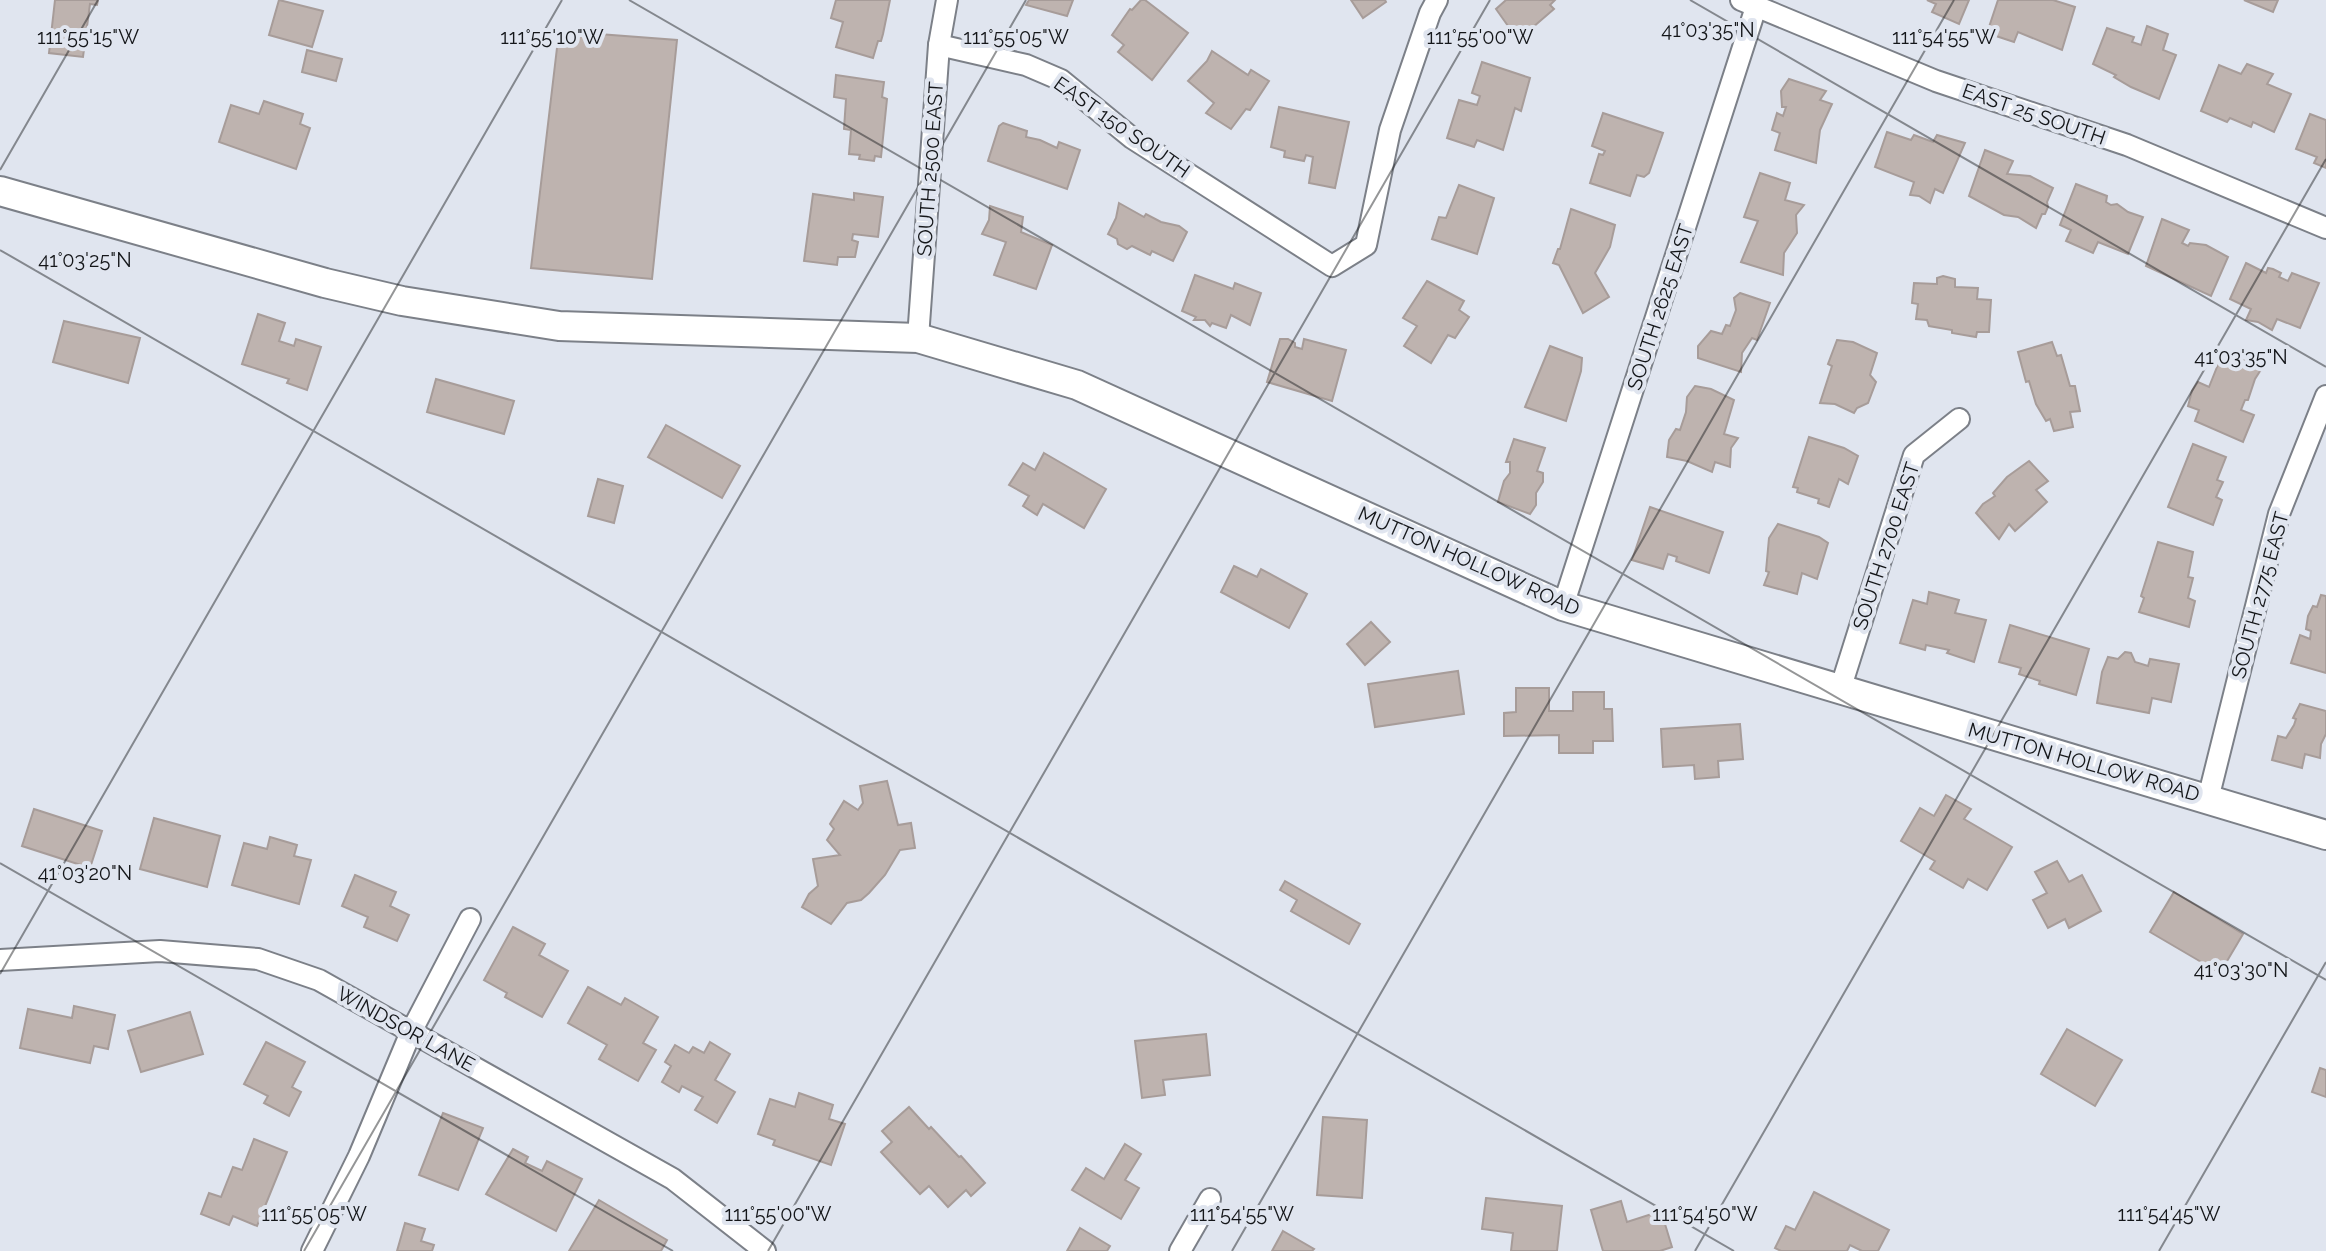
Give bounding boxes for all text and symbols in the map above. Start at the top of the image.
text: 41°03'35"N [1661,18,1755,42]
text: 111°55'15"W [37,25,139,49]
text: 111°55'10"W [500,25,604,49]
text: 111°55'05"W [963,25,1069,49]
text: 111°55'00"W [1427,25,1534,49]
text: 111°54'55"W [1892,25,1996,49]
street label: EAST 150 SOUTH [1049,71,1195,183]
street label: EAST 25 SOUTH [1959,78,2109,150]
street label: SOUTH 2500 EAST [912,81,948,257]
street label: SOUTH 2625 EAST [1622,221,1698,393]
text: 41°03'25"N [38,248,132,272]
text: 41°03'35"N [2194,345,2288,369]
street label: SOUTH 2700 EAST [1848,459,1924,633]
street label: MUTTON HOLLOW ROAD [1355,501,1583,621]
street label: SOUTH 2775 EAST [2226,509,2294,681]
street label: MUTTON HOLLOW ROAD [1965,717,2203,807]
text: 41°03'20"N [38,861,132,885]
text: 41°03'30"N [2194,958,2288,982]
street label: WINDSOR LANE [333,981,479,1077]
text: 111°55'05"W [261,1202,367,1226]
text: 111°55'00"W [725,1202,832,1226]
text: 111°54'55"W [1190,1202,1294,1226]
text: 111°54'50"W [1652,1202,1758,1226]
text: 111°54'45"W [2118,1202,2221,1226]

